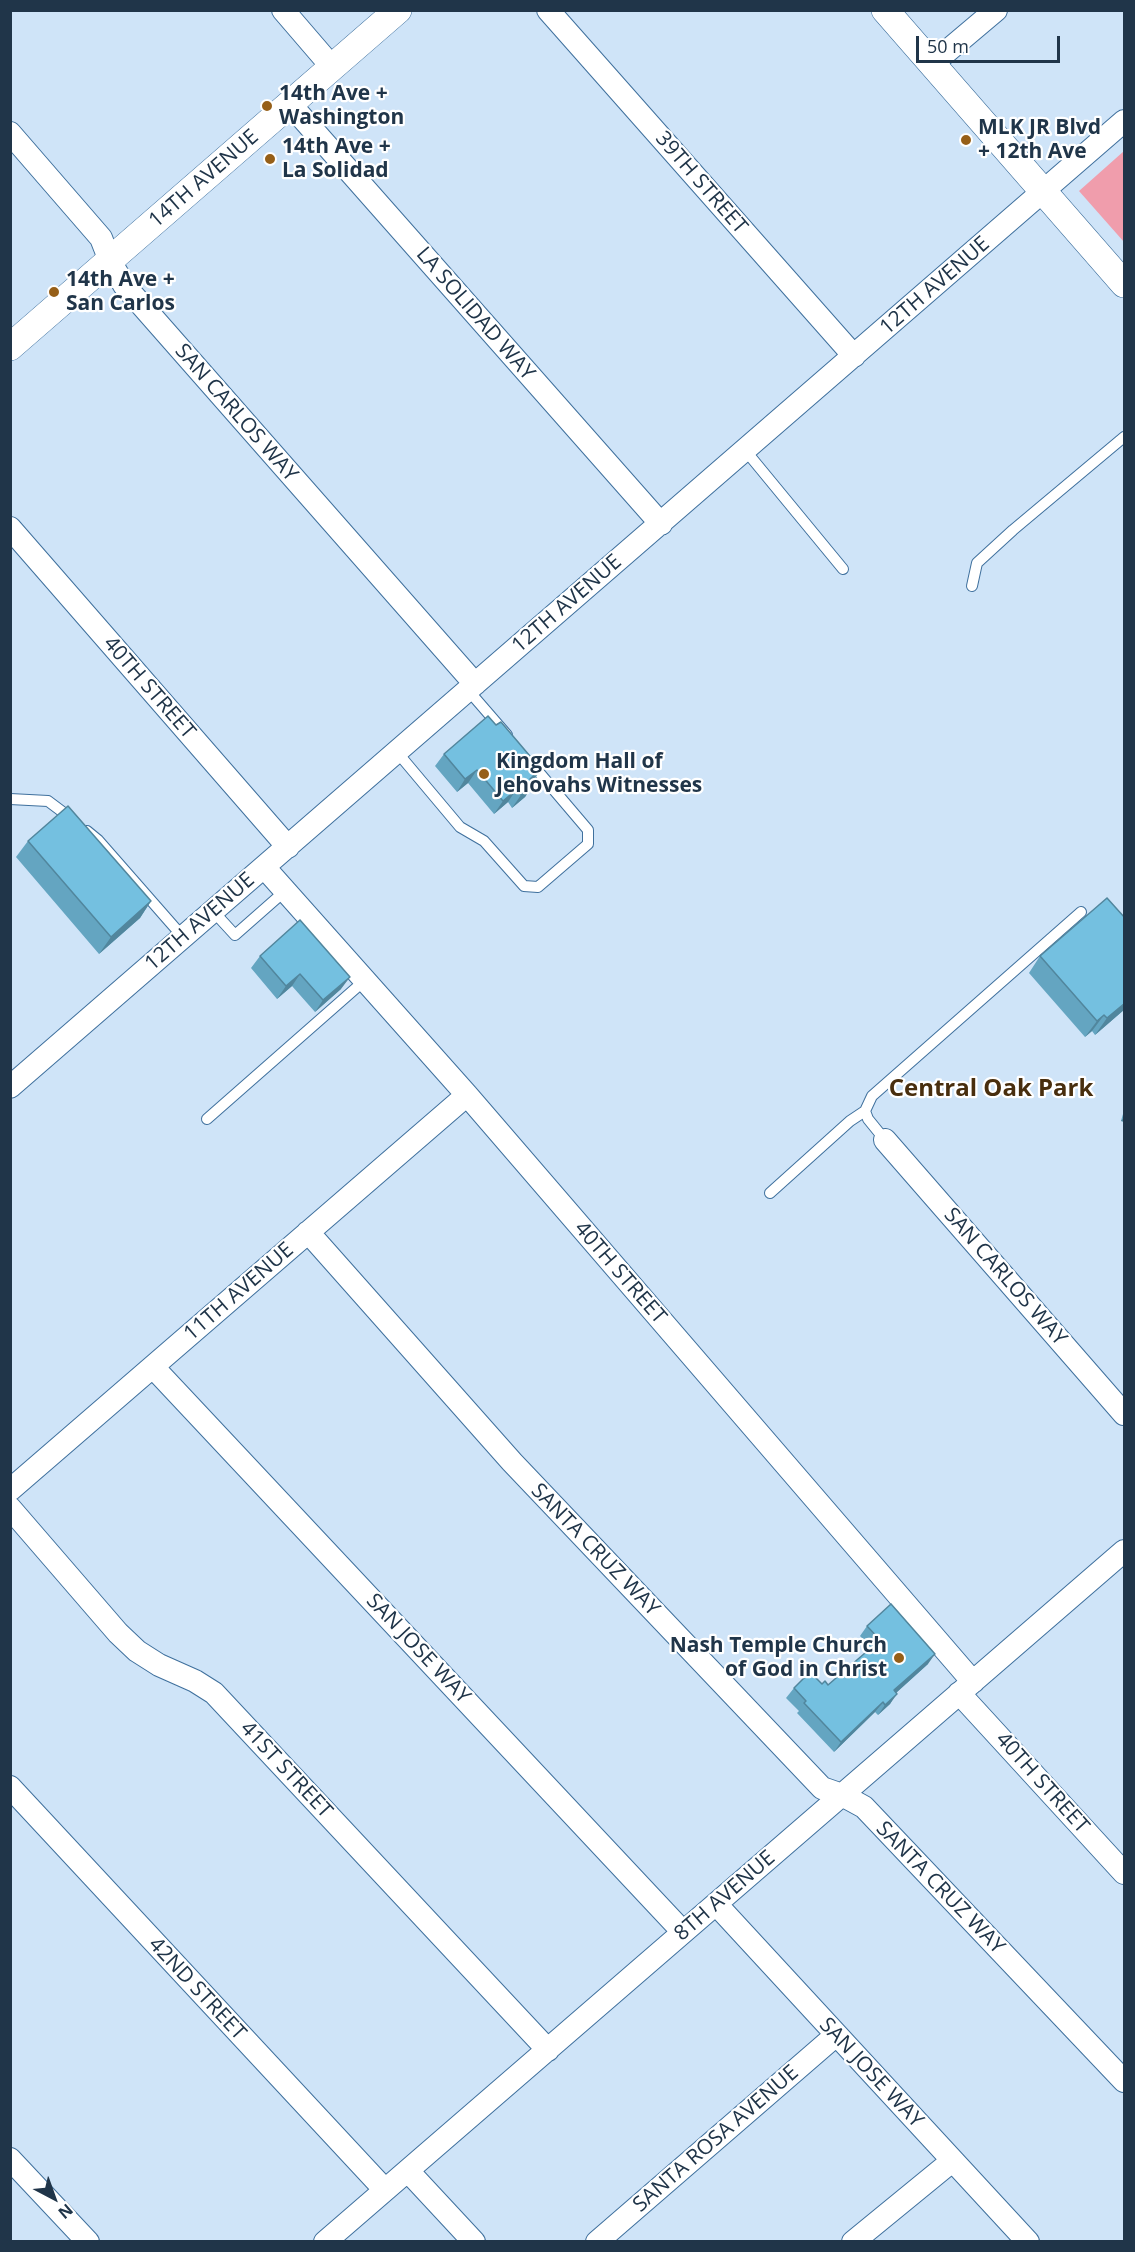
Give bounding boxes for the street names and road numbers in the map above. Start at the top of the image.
street label: 14TH AVENUE [144,125,264,233]
street label: 39TH STREET [650,127,752,239]
street label: 12TH AVENUE [875,232,995,340]
street label: LA SOLIDAD WAY [410,242,540,386]
street label: SAN CARLOS WAY [169,339,303,487]
street label: 12TH AVENUE [507,550,627,658]
street label: 40TH STREET [98,632,200,744]
street label: 12TH AVENUE [140,868,260,976]
street label: SAN CARLOS WAY [938,1203,1072,1351]
street label: 40TH STREET [569,1217,671,1329]
street label: 11TH AVENUE [179,1238,299,1346]
street label: SANTA CRUZ WAY [525,1479,665,1621]
street label: SAN JOSE WAY [361,1589,475,1709]
street label: 41ST STREET [235,1716,337,1824]
street label: 40TH STREET [990,1727,1094,1839]
street label: SANTA CRUZ WAY [870,1817,1010,1959]
street label: 8TH AVENUE [670,1846,780,1946]
street label: 42ND STREET [143,1932,251,2046]
street label: SAN JOSE WAY [814,2013,928,2133]
street label: SANTA ROSA AVENUE [628,2060,804,2218]

